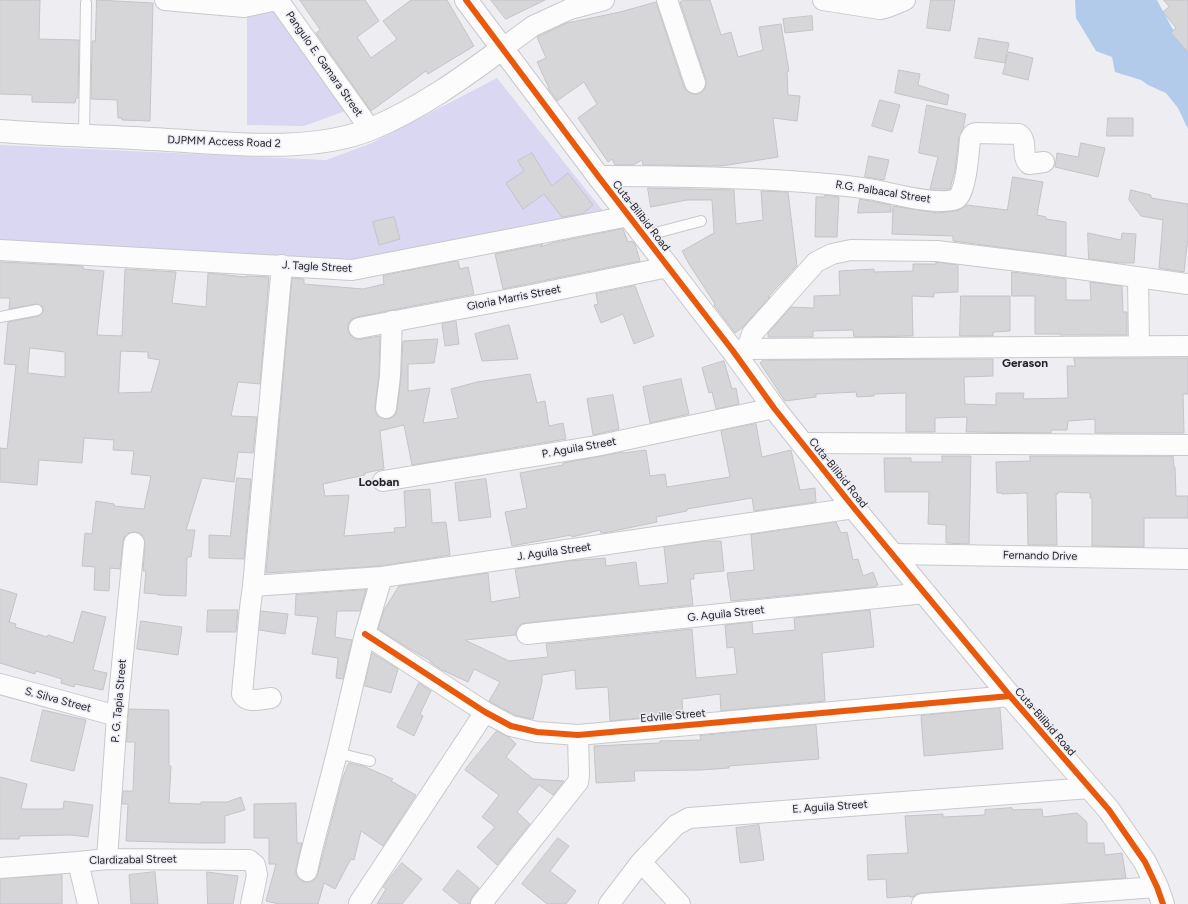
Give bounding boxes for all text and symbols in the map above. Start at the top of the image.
street label: Pangulo E. Gamara Street [283,9,365,119]
street label: DJPMM Access Road 2 [167,133,281,151]
street label: Cuta-Bilibid Road [609,178,673,254]
street label: R.G. Palbacal Street [834,178,932,206]
street label: J. Tagle Street [282,259,352,275]
street label: Gloria Marris Street [466,282,562,314]
district label: Gerason [1002,356,1048,370]
street label: P. Aguila Street [541,435,617,461]
street label: Cuta-Bilibid Road [806,435,870,511]
district label: Looban [359,475,399,489]
street label: J. Aguila Street [516,540,592,564]
street label: Fernando Drive [1003,549,1077,563]
street label: G. Aguila Street [687,603,765,625]
street label: P. G. Tapia Street [109,659,129,743]
street label: S. Silva Street [23,685,93,715]
street label: Cuta-Bilibid Road [1012,685,1078,759]
street label: Edville Street [640,707,706,725]
street label: E. Aguila Street [792,798,868,816]
street label: Clardizabal Street [89,853,177,867]

